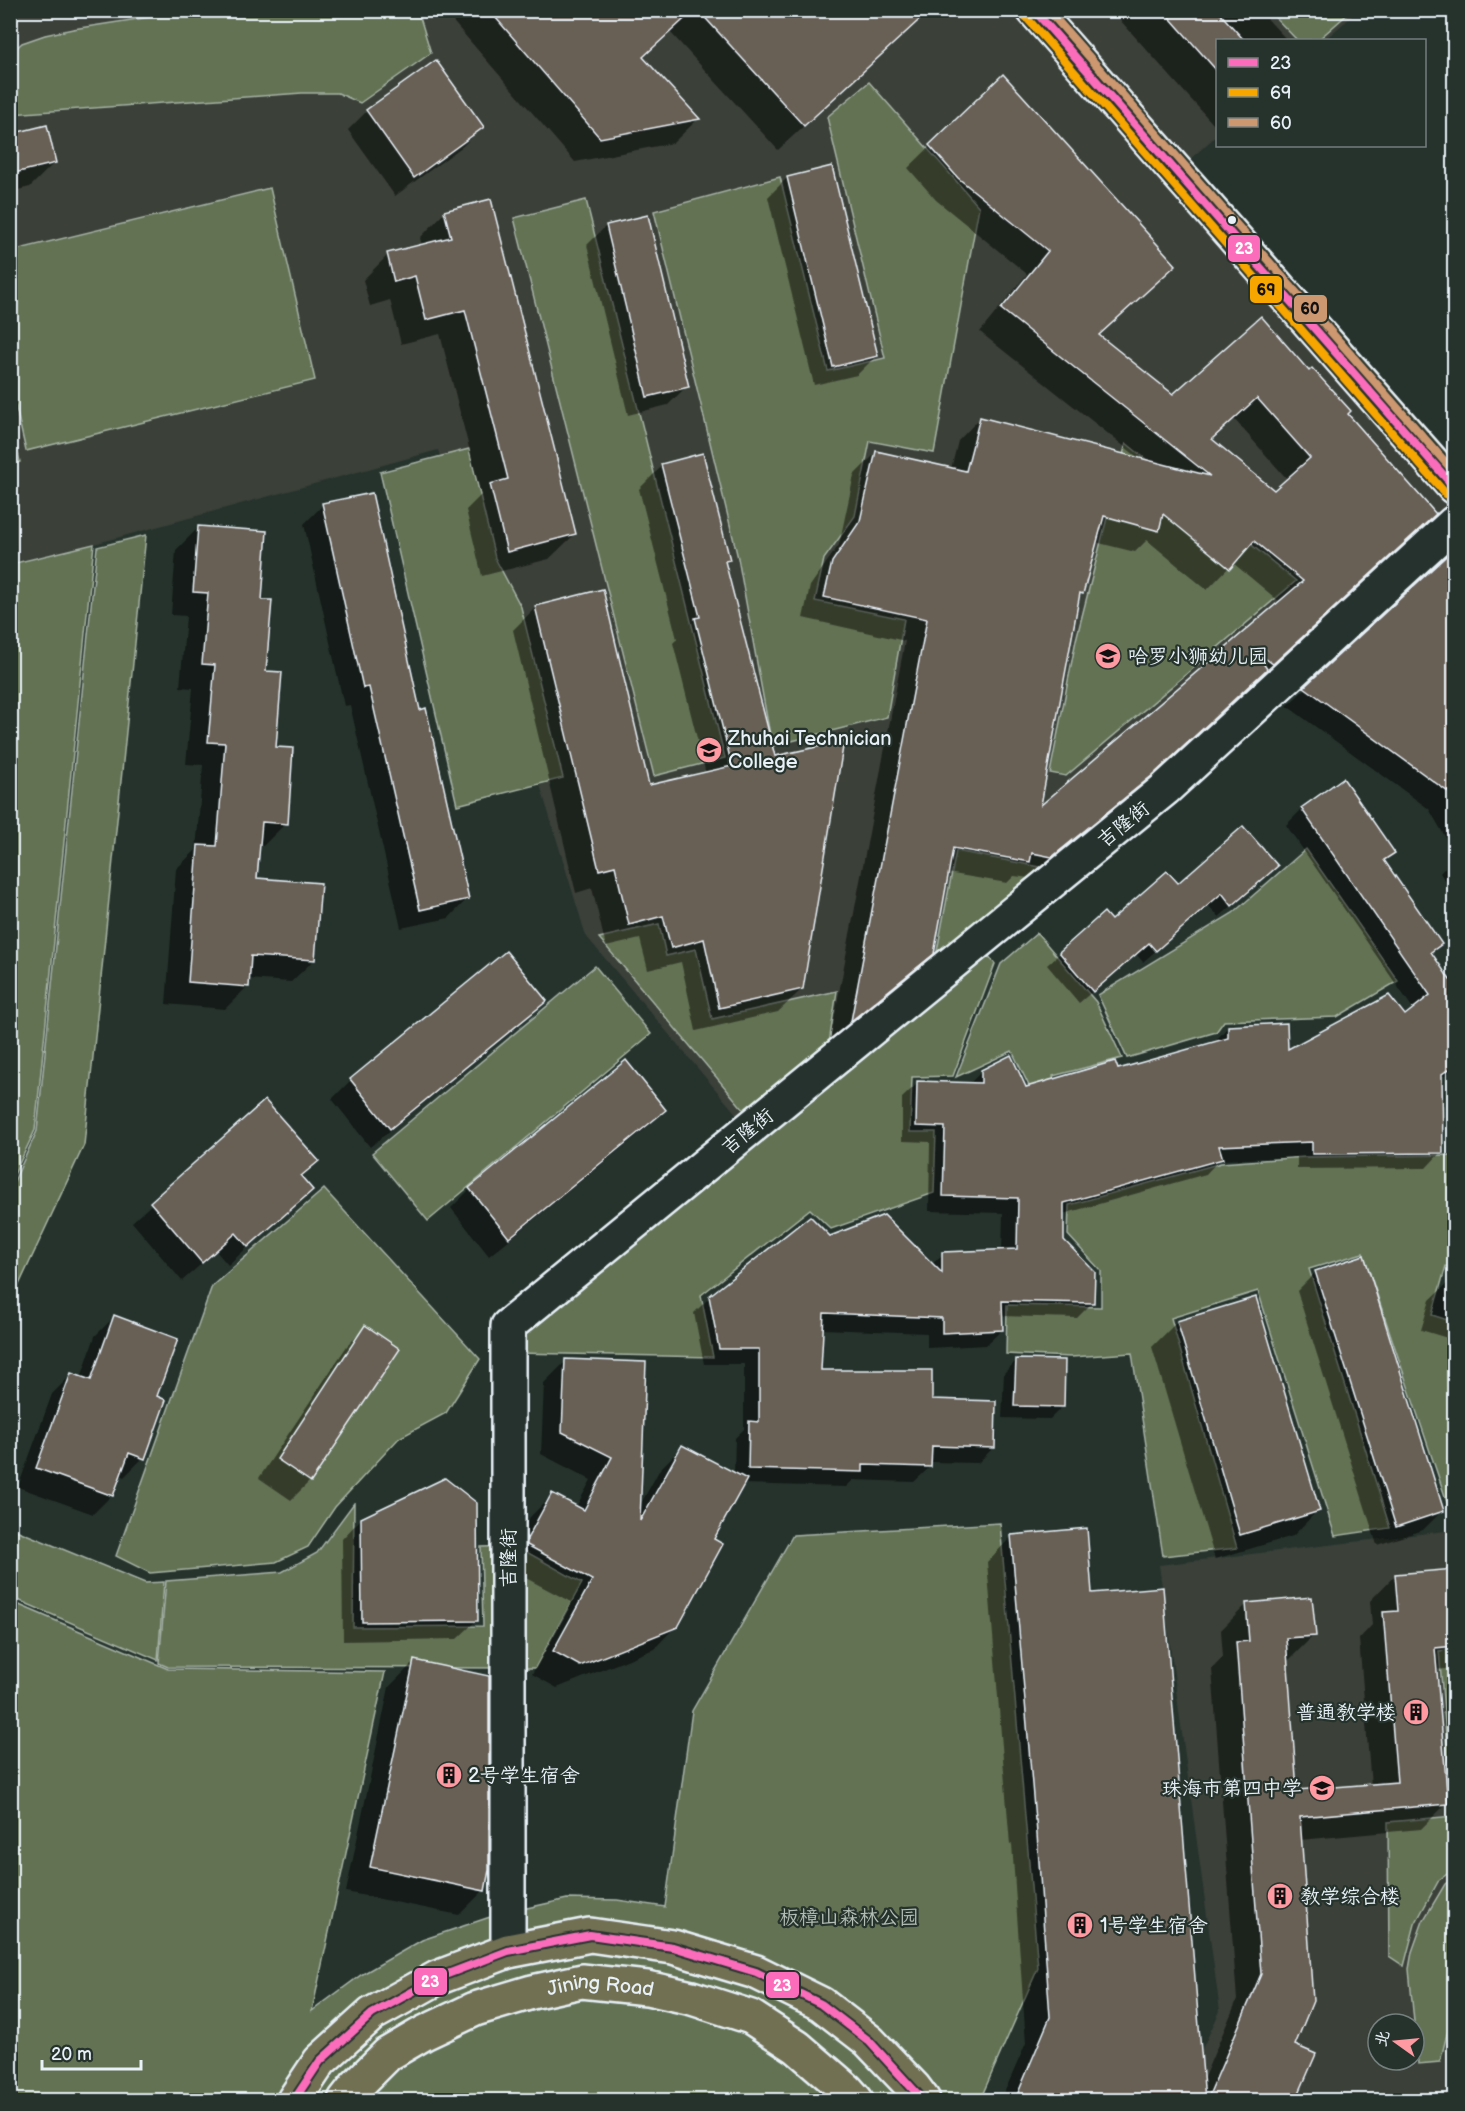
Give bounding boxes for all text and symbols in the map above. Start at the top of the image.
legend [1216,39,1426,147]
text: 23 [1270,53,1291,74]
text: 69 [1270,83,1291,104]
text: 60 [1270,113,1292,134]
unlabelled marker [1226,214,1238,226]
line badge: 23 [1227,234,1261,263]
text: 23 [1235,240,1253,259]
line badge: 69 [1249,275,1283,304]
text: 69 [1256,281,1276,300]
line badge: 60 [1293,294,1328,323]
text: 60 [1300,300,1320,319]
school or university icon: 哈罗小狮幼儿园 [1093,641,1123,671]
place label: 哈罗小狮幼儿园 [1128,645,1268,669]
place label: Zhuhai Technician College [727,727,892,774]
school or university icon: Zhuhai Technician College [694,735,724,765]
street label: 吉隆街 [1093,797,1154,853]
street label: 吉隆街 [717,1104,778,1160]
street label: 吉隆街 [497,1528,521,1588]
building icon: 普通教学楼 [1401,1697,1431,1727]
place label: 普通教学楼 [1296,1701,1396,1725]
building icon: 2号学生宿舍 [434,1760,464,1790]
place label: 2号学生宿舍 [468,1764,580,1788]
school or university icon: 珠海市第四中学 [1307,1773,1337,1803]
place label: 珠海市第四中学 [1162,1777,1302,1801]
building icon: 教学综合楼 [1265,1881,1295,1911]
place label: 教学综合楼 [1300,1885,1400,1909]
park label: 板樟山森林公园 [779,1906,919,1930]
building icon: 1号学生宿舍 [1065,1910,1095,1940]
place label: 1号学生宿舍 [1100,1914,1208,1938]
line badge: 23 [413,1967,448,1996]
street label: Jining Road [545,1970,656,2002]
line badge: 23 [765,1971,800,1999]
text: 23 [421,1973,439,1992]
text: 23 [773,1977,791,1996]
north arrow [1366,2012,1426,2072]
text: 北 [1372,2028,1394,2049]
scale bar [42,2033,141,2071]
text: 20 m [51,2044,92,2065]

